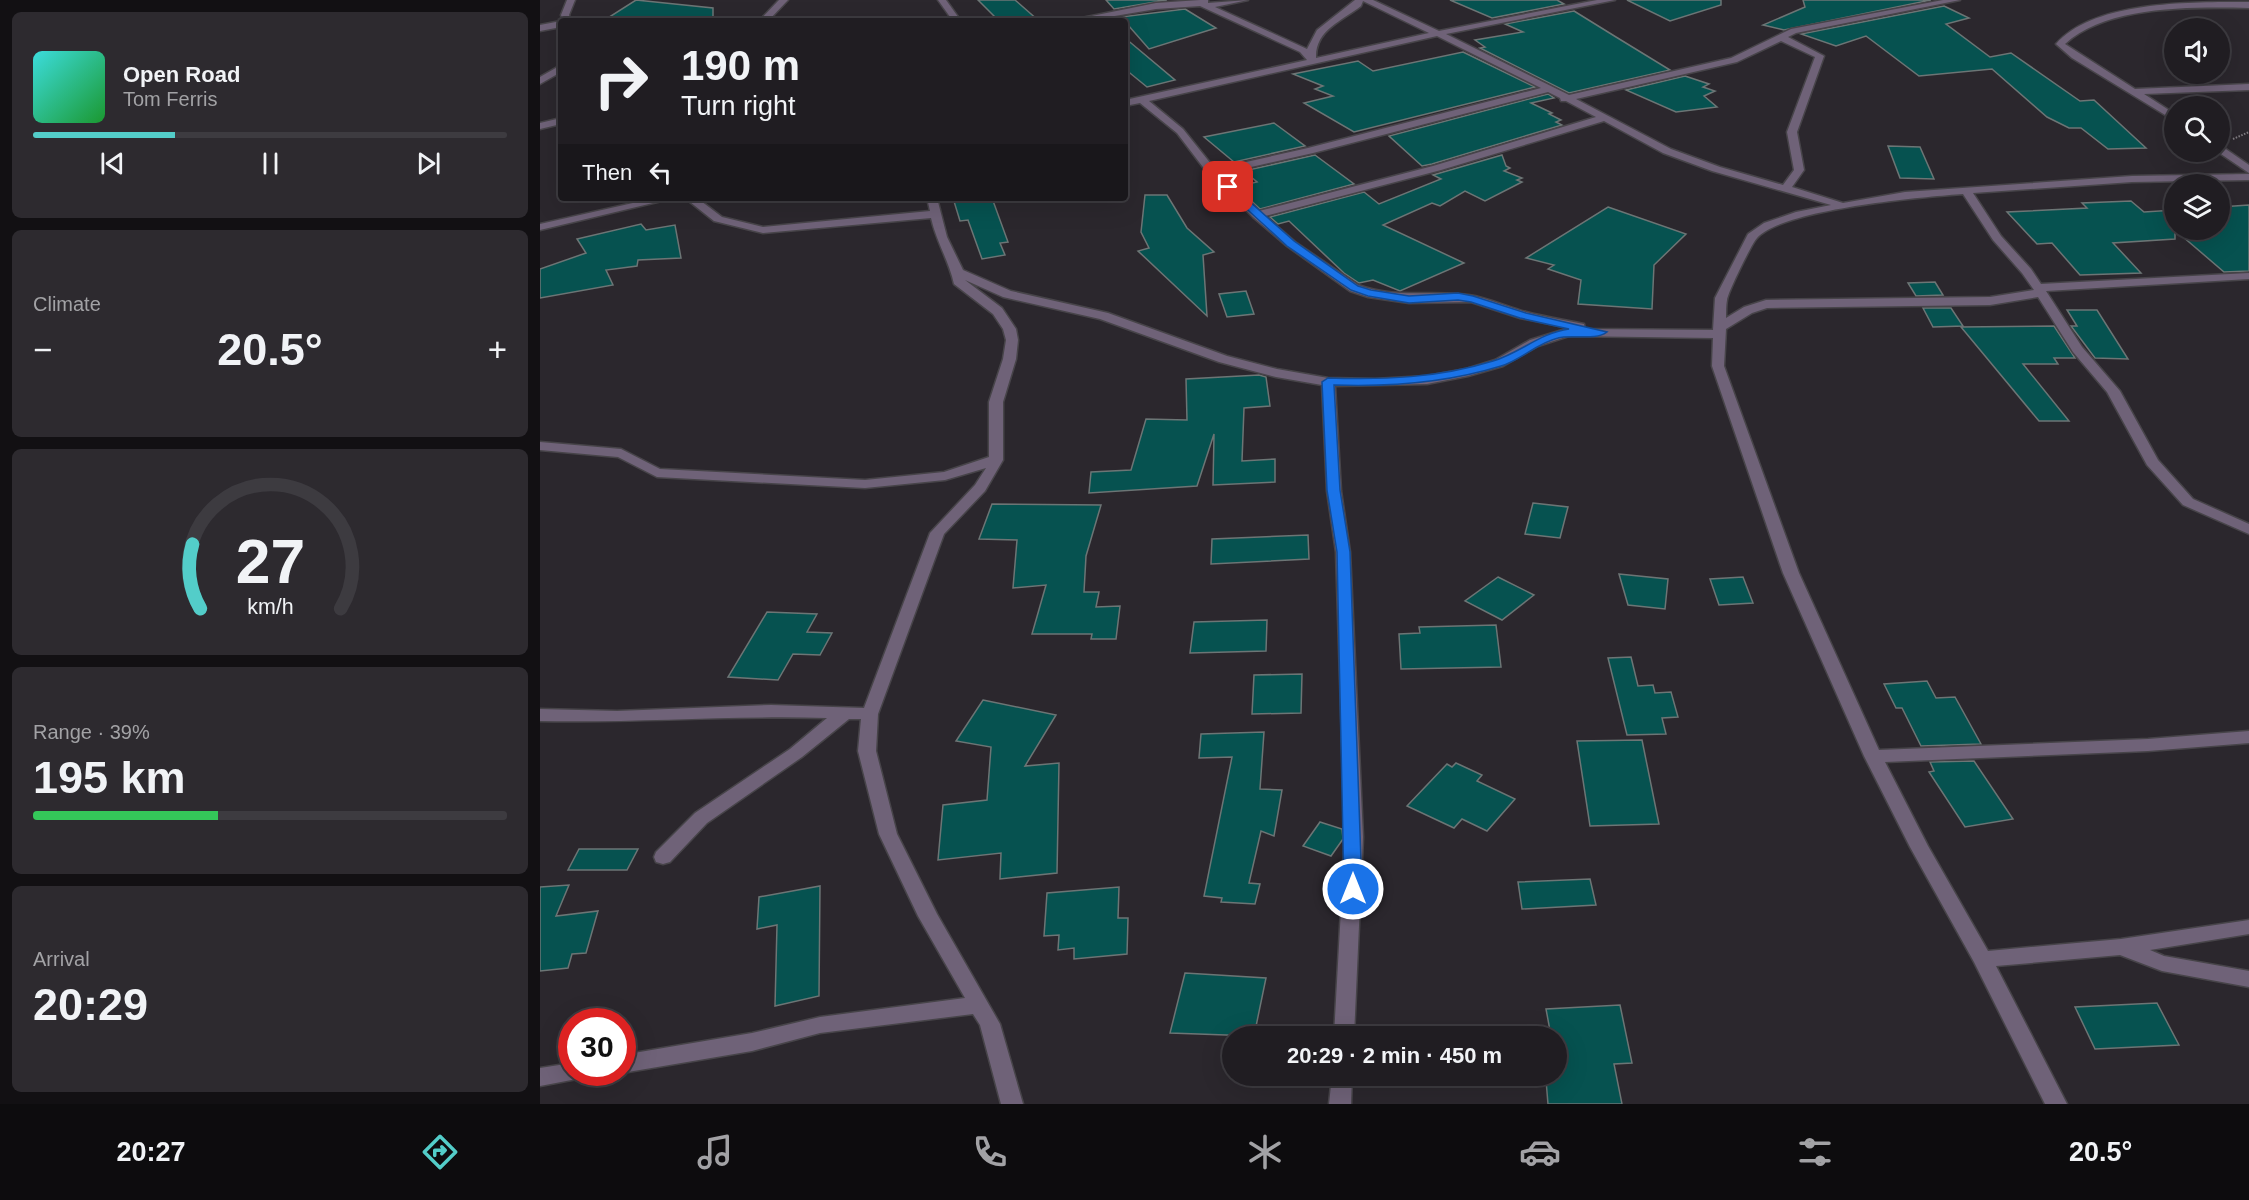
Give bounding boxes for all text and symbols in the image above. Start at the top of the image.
map controls [2164,18,2230,240]
button: sound [2164,18,2230,84]
icon: right [582,42,660,120]
text: 190 m [681,42,800,89]
text: Open Road [123,62,240,87]
text: Tom Ferris [123,88,217,110]
text: Turn right [681,91,796,121]
button: search [2164,96,2230,162]
icon: previous [96,147,129,180]
icon: pause [254,147,287,180]
icon: next [412,147,445,180]
icon: left [644,156,677,189]
text: Then [582,160,632,185]
pin [1202,161,1253,212]
icon: arrive [1211,170,1244,203]
button: layers [2164,174,2230,240]
text: Climate [33,293,101,315]
text: 20.5° [217,324,323,375]
text: − [33,331,52,368]
text: + [488,331,507,368]
text: 27 [235,527,305,596]
text: km/h [247,595,293,619]
text: Range · 39% [33,721,150,743]
text: 195 km [33,752,186,803]
position arrow [1321,857,1385,921]
text: Arrival [33,948,90,970]
text: 20:29 [33,979,148,1030]
speed limit sign: 30 [558,1008,636,1086]
text: 20:29 · 2 min · 450 m [1287,1043,1502,1068]
icon: directions [419,1131,461,1173]
icon: music [694,1131,736,1173]
icon: phone [969,1131,1011,1173]
icon: climate [1244,1131,1286,1173]
icon: car [1519,1131,1561,1173]
icon: filters [1794,1131,1836,1173]
text: 20:27 [117,1137,186,1167]
text: 20.5° [2069,1137,2132,1167]

